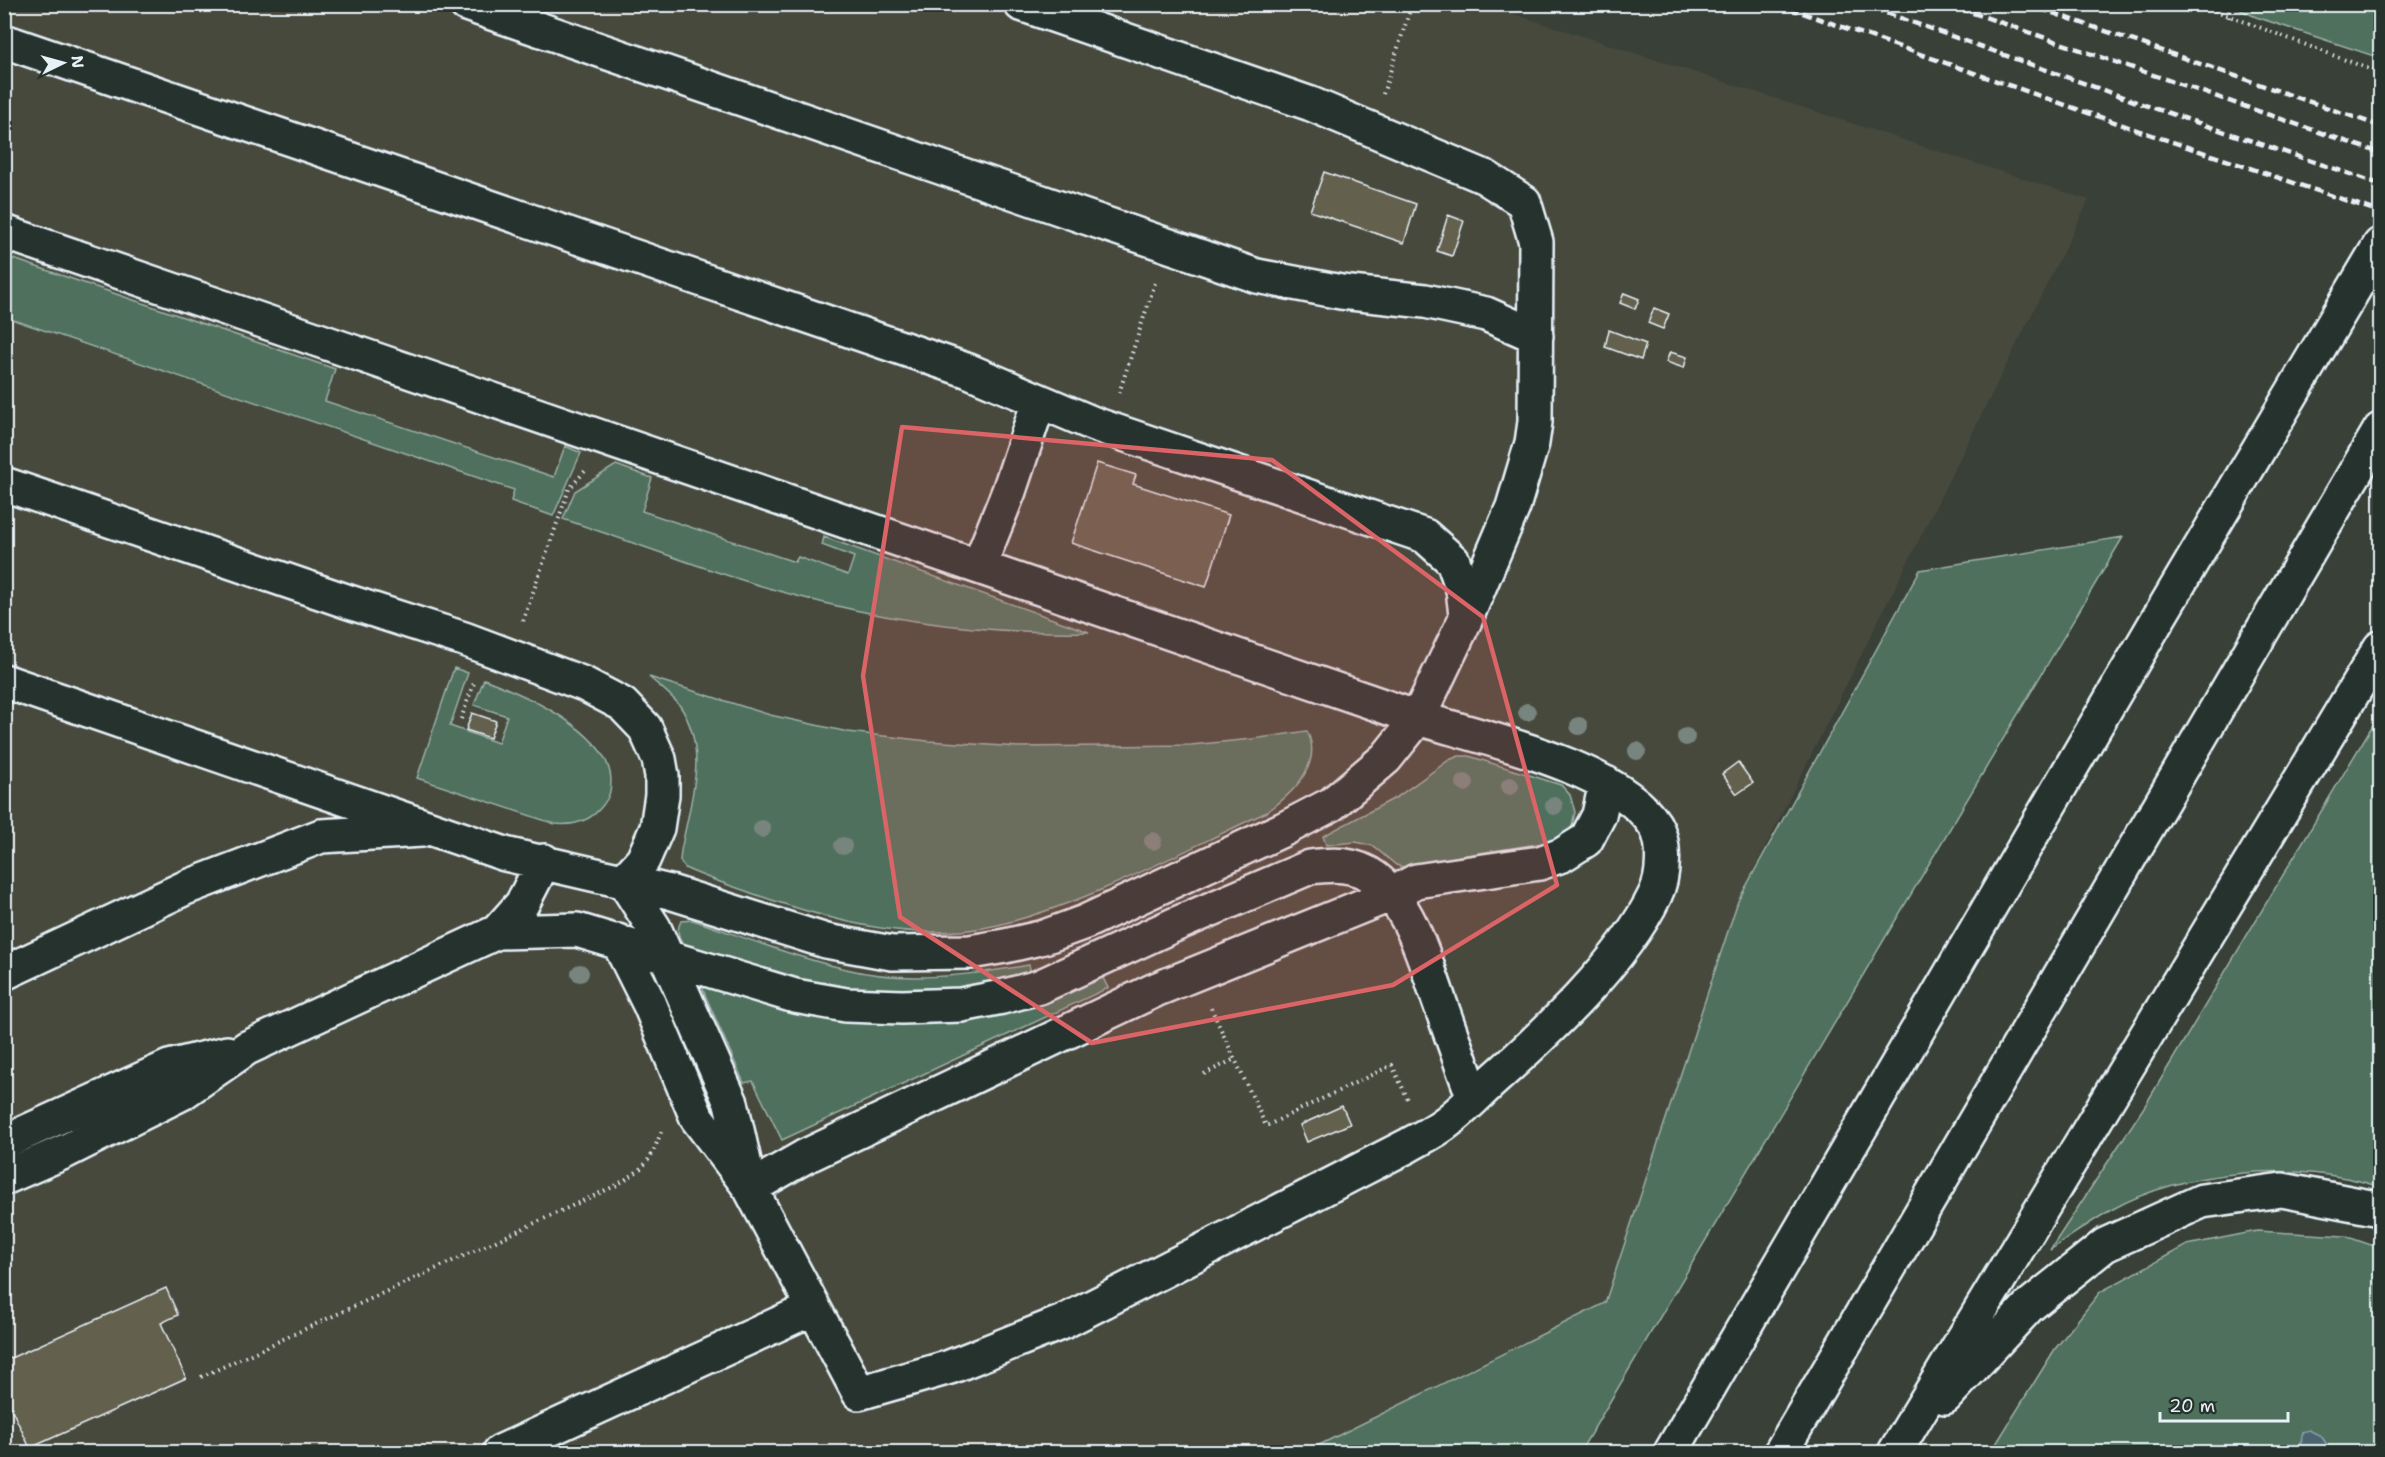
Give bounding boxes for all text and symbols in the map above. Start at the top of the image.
north arrow [33,33,93,93]
text: N [66,55,88,69]
scale bar [2160,1385,2288,1423]
text: 20 m [2169,1394,2215,1418]

